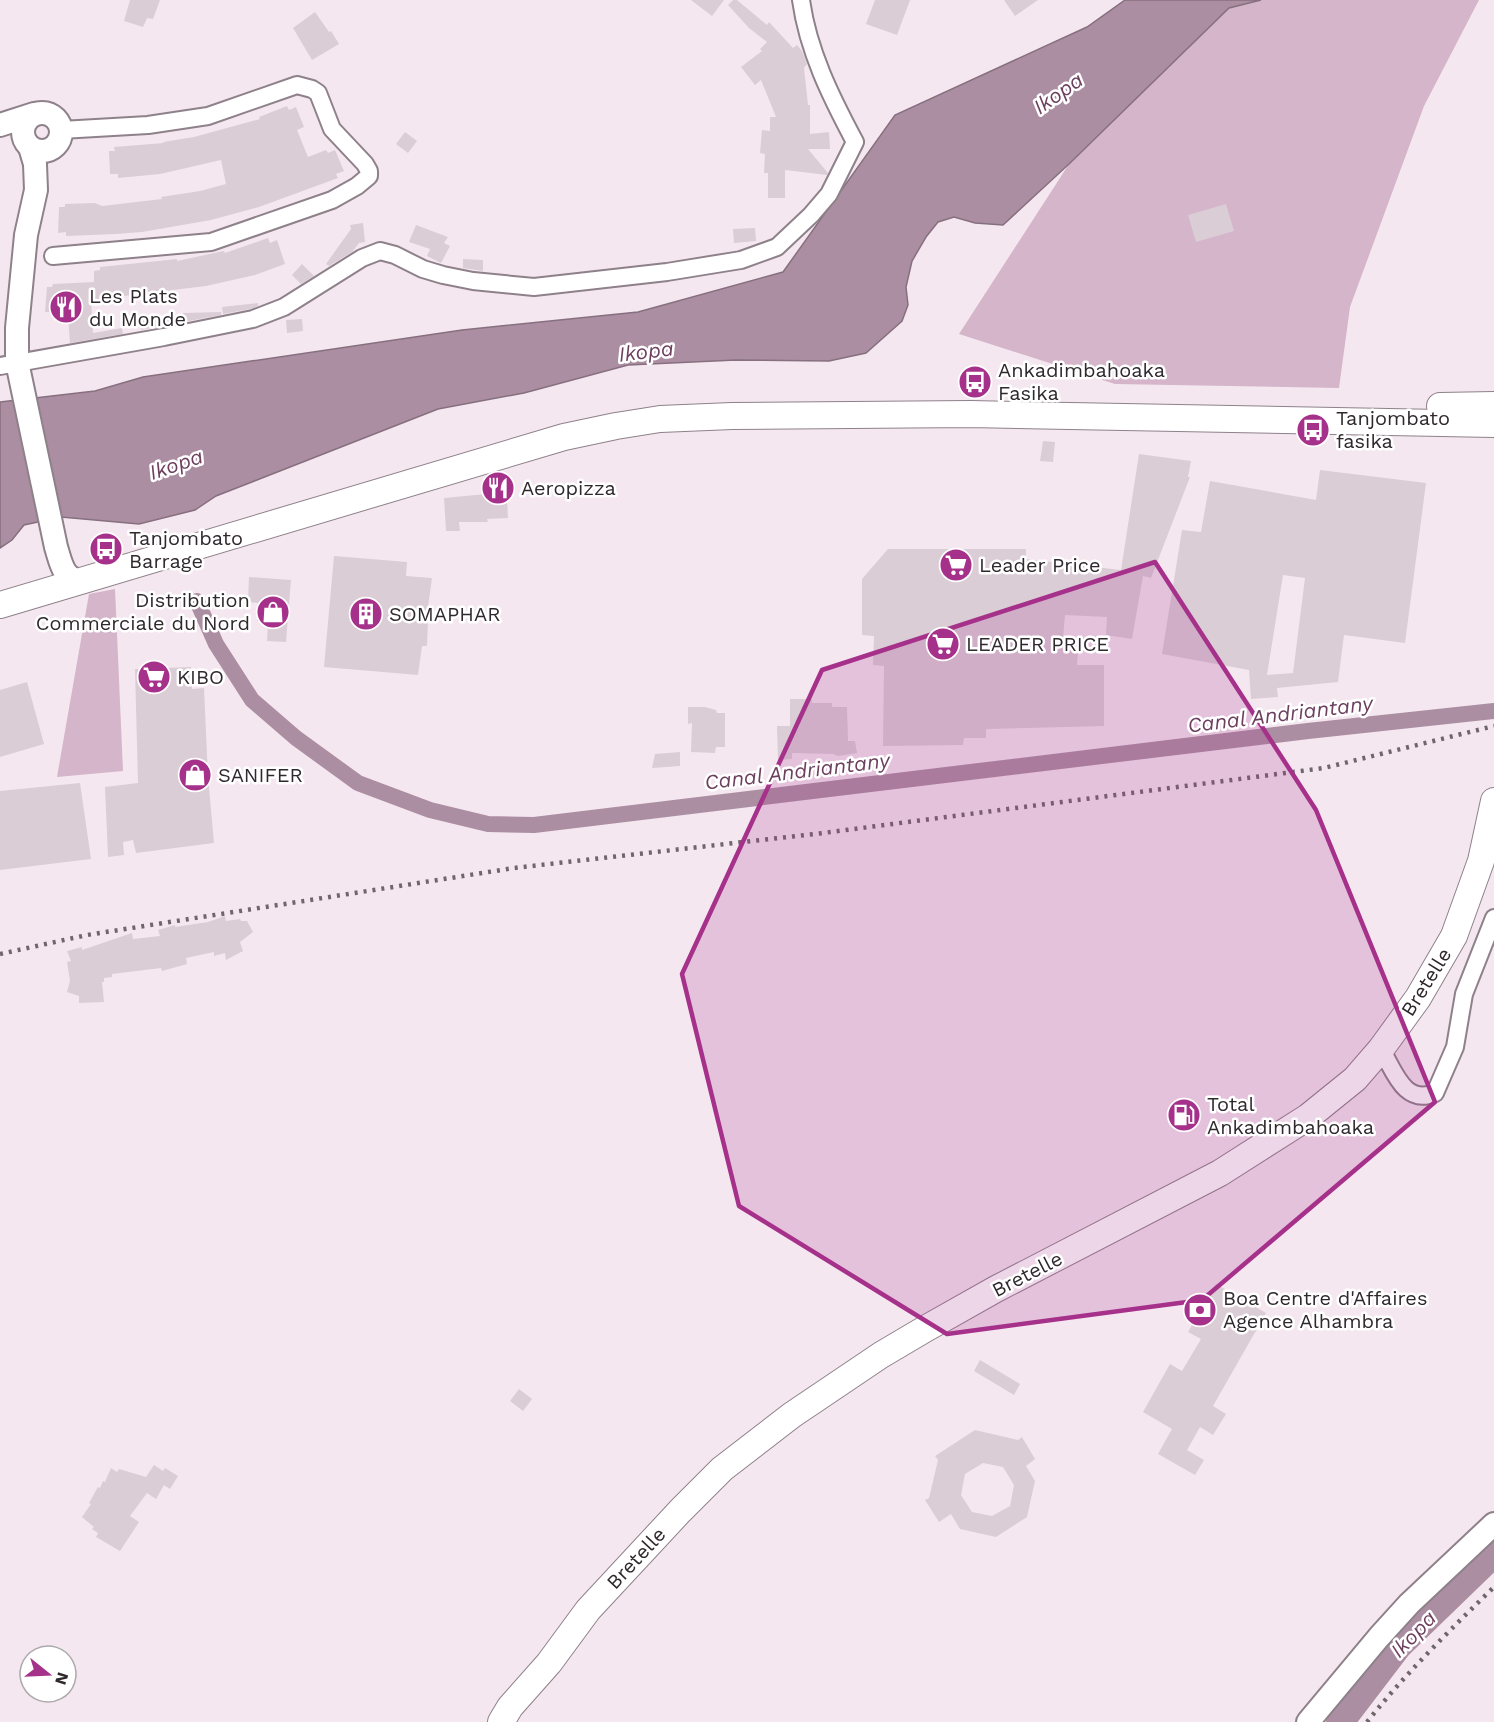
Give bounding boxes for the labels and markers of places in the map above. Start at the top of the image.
place label: Les Plats du Monde [89,284,186,331]
restaurant icon: Les Plats du Monde [48,289,84,325]
place label: Ankadimbahoaka Fasika [998,358,1165,405]
bus stop icon: Ankadimbahoaka Fasika [957,364,993,400]
place label: Tanjombato fasika [1336,406,1450,453]
bus stop icon: Tanjombato fasika [1295,412,1331,448]
restaurant icon: Aeropizza [480,470,516,506]
place label: Aeropizza [521,476,616,500]
place label: Tanjombato Barrage [129,526,243,573]
bus stop icon: Tanjombato Barrage [88,531,124,567]
supermarket icon: Leader Price [938,547,974,583]
place label: Leader Price [979,553,1101,577]
place label: Distribution Commerciale du Nord [36,588,250,635]
shop icon: Distribution Commerciale du Nord [255,594,291,630]
building icon: SOMAPHAR [348,596,384,632]
place label: SOMAPHAR [389,602,500,626]
supermarket icon: LEADER PRICE [925,626,961,662]
place label: LEADER PRICE [966,632,1109,656]
supermarket icon: KIBO [136,659,172,695]
place label: KIBO [177,665,224,689]
shop icon: SANIFER [177,757,213,793]
place label: SANIFER [218,763,303,787]
place label: Total Ankadimbahoaka [1207,1092,1374,1139]
fuel station icon: Total Ankadimbahoaka [1166,1097,1202,1133]
place label: Boa Centre d'Affaires Agence Alhambra [1223,1286,1427,1333]
bank icon: Boa Centre d'Affaires Agence Alhambra [1182,1292,1218,1328]

